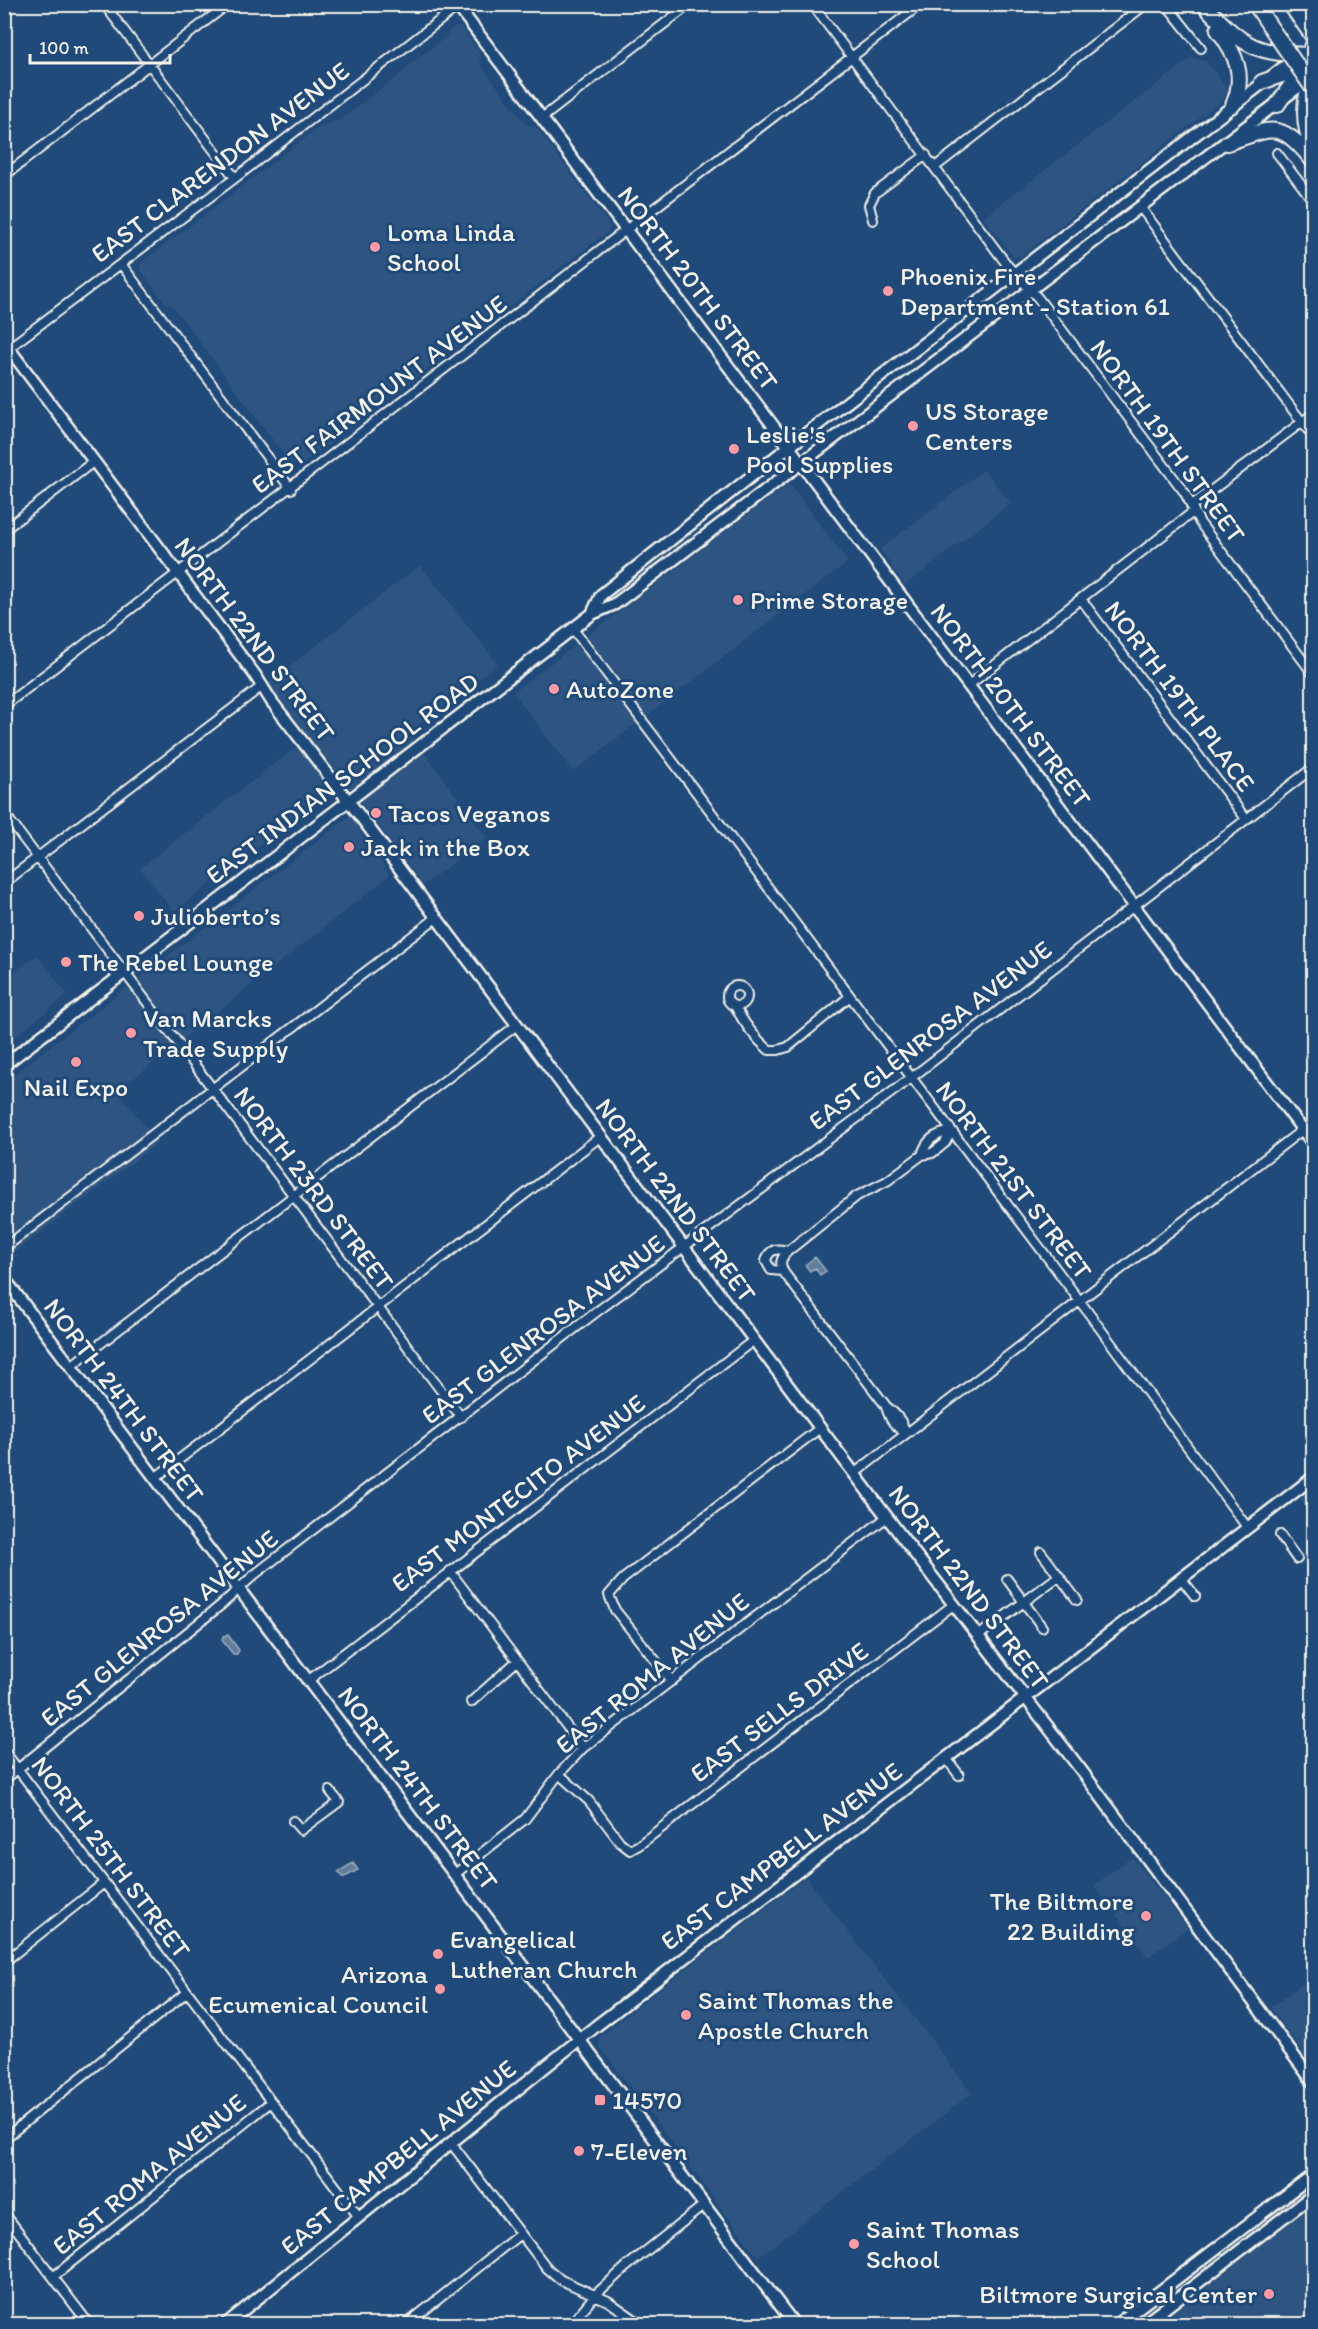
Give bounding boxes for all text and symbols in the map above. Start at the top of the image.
scale bar [30,27,170,65]
text: 100 m [39,37,89,59]
street label: EAST CLARENDON AVENUE [84,54,356,270]
street label: NORTH 20TH STREET [611,179,786,397]
place label: Loma Linda School [387,216,516,278]
marker: Loma Linda School [368,240,382,254]
place label: Phoenix Fire Department - Station 61 [900,260,1170,322]
marker: Phoenix Fire Department - Station 61 [881,284,895,298]
street label: EAST FAIRMOUNT AVENUE [245,287,513,501]
street label: NORTH 19TH STREET [1083,333,1253,549]
place label: US Storage Centers [925,395,1049,457]
place label: Leslie's Pool Supplies [746,418,893,480]
marker: US Storage Centers [906,419,920,433]
marker: Leslie's Pool Supplies [727,442,741,456]
street label: NORTH 22ND STREET [168,530,343,748]
place label: Prime Storage [750,584,908,616]
marker: Prime Storage [731,593,745,607]
street label: NORTH 19TH PLACE [1098,594,1262,798]
street label: NORTH 20TH STREET [924,596,1099,814]
street label: EAST INDIAN SCHOOL ROAD [199,665,485,891]
place label: AutoZone [566,673,674,705]
marker: AutoZone [547,682,561,696]
place label: Tacos Veganos [388,797,551,829]
marker: Tacos Veganos [369,806,383,820]
place label: Jack in the Box [361,831,530,863]
marker: Jack in the Box [342,840,356,854]
place label: Julioberto’s [151,900,281,932]
marker: Julioberto’s [132,909,146,923]
street label: EAST GLENROSA AVENUE [802,933,1058,1137]
place label: The Rebel Lounge [78,946,274,978]
marker: The Rebel Lounge [59,955,73,969]
place label: Van Marcks Trade Supply [143,1002,288,1064]
marker: Van Marcks Trade Supply [124,1026,138,1040]
marker: Nail Expo [69,1055,83,1069]
place label: Nail Expo [24,1071,128,1103]
street label: NORTH 21ST STREET [929,1074,1099,1286]
street label: NORTH 23RD STREET [227,1080,401,1296]
street label: NORTH 22ND STREET [589,1091,764,1309]
street label: EAST GLENROSA AVENUE [415,1227,671,1431]
street label: NORTH 24TH STREET [37,1292,211,1509]
street label: EAST MONTECITO AVENUE [385,1387,651,1599]
street label: NORTH 22ND STREET [882,1478,1057,1696]
street label: EAST GLENROSA AVENUE [34,1522,284,1734]
street label: EAST ROMA AVENUE [549,1585,755,1761]
street label: EAST SELLS DRIVE [684,1635,874,1789]
street label: NORTH 24TH STREET [331,1680,505,1897]
street label: NORTH 25TH STREET [24,1749,198,1965]
street label: EAST CAMPBELL AVENUE [654,1755,908,1957]
place label: The Biltmore 22 Building [990,1885,1135,1947]
marker: The Biltmore 22 Building [1139,1909,1153,1923]
place label: Evangelical Lutheran Church [450,1923,637,1985]
marker: Evangelical Lutheran Church [431,1947,445,1961]
place label: Arizona Ecumenical Council [208,1958,428,2020]
marker: Arizona Ecumenical Council [433,1982,447,1996]
place label: Saint Thomas the Apostle Church [698,1984,894,2046]
marker: Saint Thomas the Apostle Church [679,2008,693,2022]
street label: EAST CAMPBELL AVENUE [274,2052,522,2262]
place label: 14570 [612,2084,682,2116]
street label: EAST ROMA AVENUE [46,2086,252,2262]
marker: 14570 [593,2093,607,2107]
place label: 7-Eleven [591,2135,688,2167]
marker: 7-Eleven [572,2144,586,2158]
place label: Saint Thomas School [866,2213,1020,2275]
marker: Saint Thomas School [847,2237,861,2251]
place label: Biltmore Surgical Center [979,2278,1257,2310]
marker: Biltmore Surgical Center [1262,2287,1276,2301]

